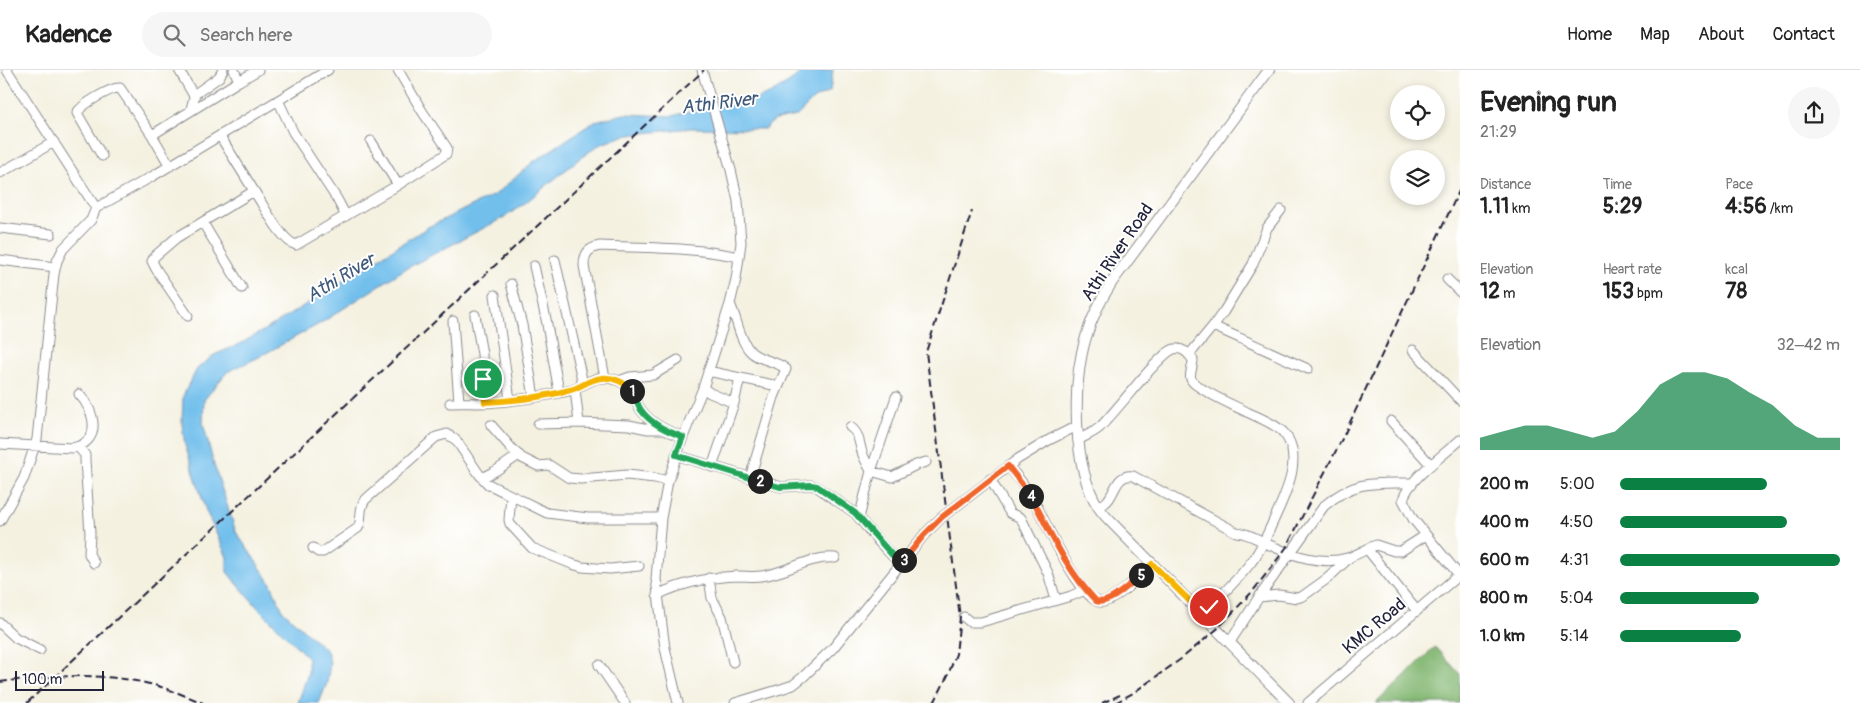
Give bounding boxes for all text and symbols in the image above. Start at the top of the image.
search box [142,12,492,57]
text: Kadence [25,20,112,49]
icon: search [160,21,188,49]
text: Search here [200,23,292,47]
text: Home [1567,23,1612,46]
text: Map [1640,23,1670,46]
text: About [1698,23,1744,46]
text: Contact [1772,23,1835,46]
map controls [1390,85,1445,205]
button: locate [1390,85,1445,140]
text: Evening run [1480,85,1617,120]
water label: Athi River [680,86,761,120]
button: share [1788,87,1840,139]
text: 21:29 [1480,122,1517,142]
button: layers [1390,150,1445,205]
text: Distance [1480,176,1531,193]
text: Time [1603,176,1632,193]
text: Pace [1725,176,1753,193]
text: 1.11 [1480,193,1509,220]
text: 5:29 [1603,193,1642,220]
text: 4:56 [1725,193,1767,220]
street label: Athi River Road [1076,199,1159,306]
text: km [1509,200,1531,217]
text: /km [1767,200,1793,217]
water label: Athi River [302,247,381,308]
text: Elevation [1480,261,1533,278]
text: Heart rate [1603,261,1662,278]
text: kcal [1725,261,1748,278]
text: 12 [1480,278,1500,305]
text: 153 [1603,278,1634,305]
text: 78 [1725,278,1747,305]
text: m [1500,285,1515,302]
text: bpm [1634,285,1663,302]
text: Elevation [1480,335,1541,355]
text: 32–42 m [1777,335,1840,355]
pin [462,358,504,400]
icon: arrive [469,365,497,393]
pin: 1 [620,378,644,404]
text: 1 [630,383,635,400]
pin: 2 [748,468,772,494]
text: 2 [757,473,764,490]
text: 200 m [1480,474,1528,494]
text: 5:00 [1560,474,1595,494]
pin: 4 [1018,484,1044,508]
text: 4 [1027,488,1036,505]
text: 400 m [1480,512,1529,532]
text: 4:50 [1560,512,1593,532]
pin: 3 [892,548,916,572]
text: 600 m [1480,550,1529,570]
text: 4:31 [1560,550,1589,570]
text: 3 [901,552,908,569]
pin: 5 [1128,562,1154,588]
text: 5 [1138,567,1145,584]
pin [1188,586,1230,628]
text: 800 m [1480,588,1528,608]
text: 5:04 [1560,588,1593,608]
icon: check [1195,593,1223,621]
street label: KMC Road [1338,593,1411,660]
text: 1.0 km [1480,626,1525,646]
text: 5:14 [1560,626,1588,646]
scale bar [15,668,104,691]
text: 100 m [22,671,62,688]

